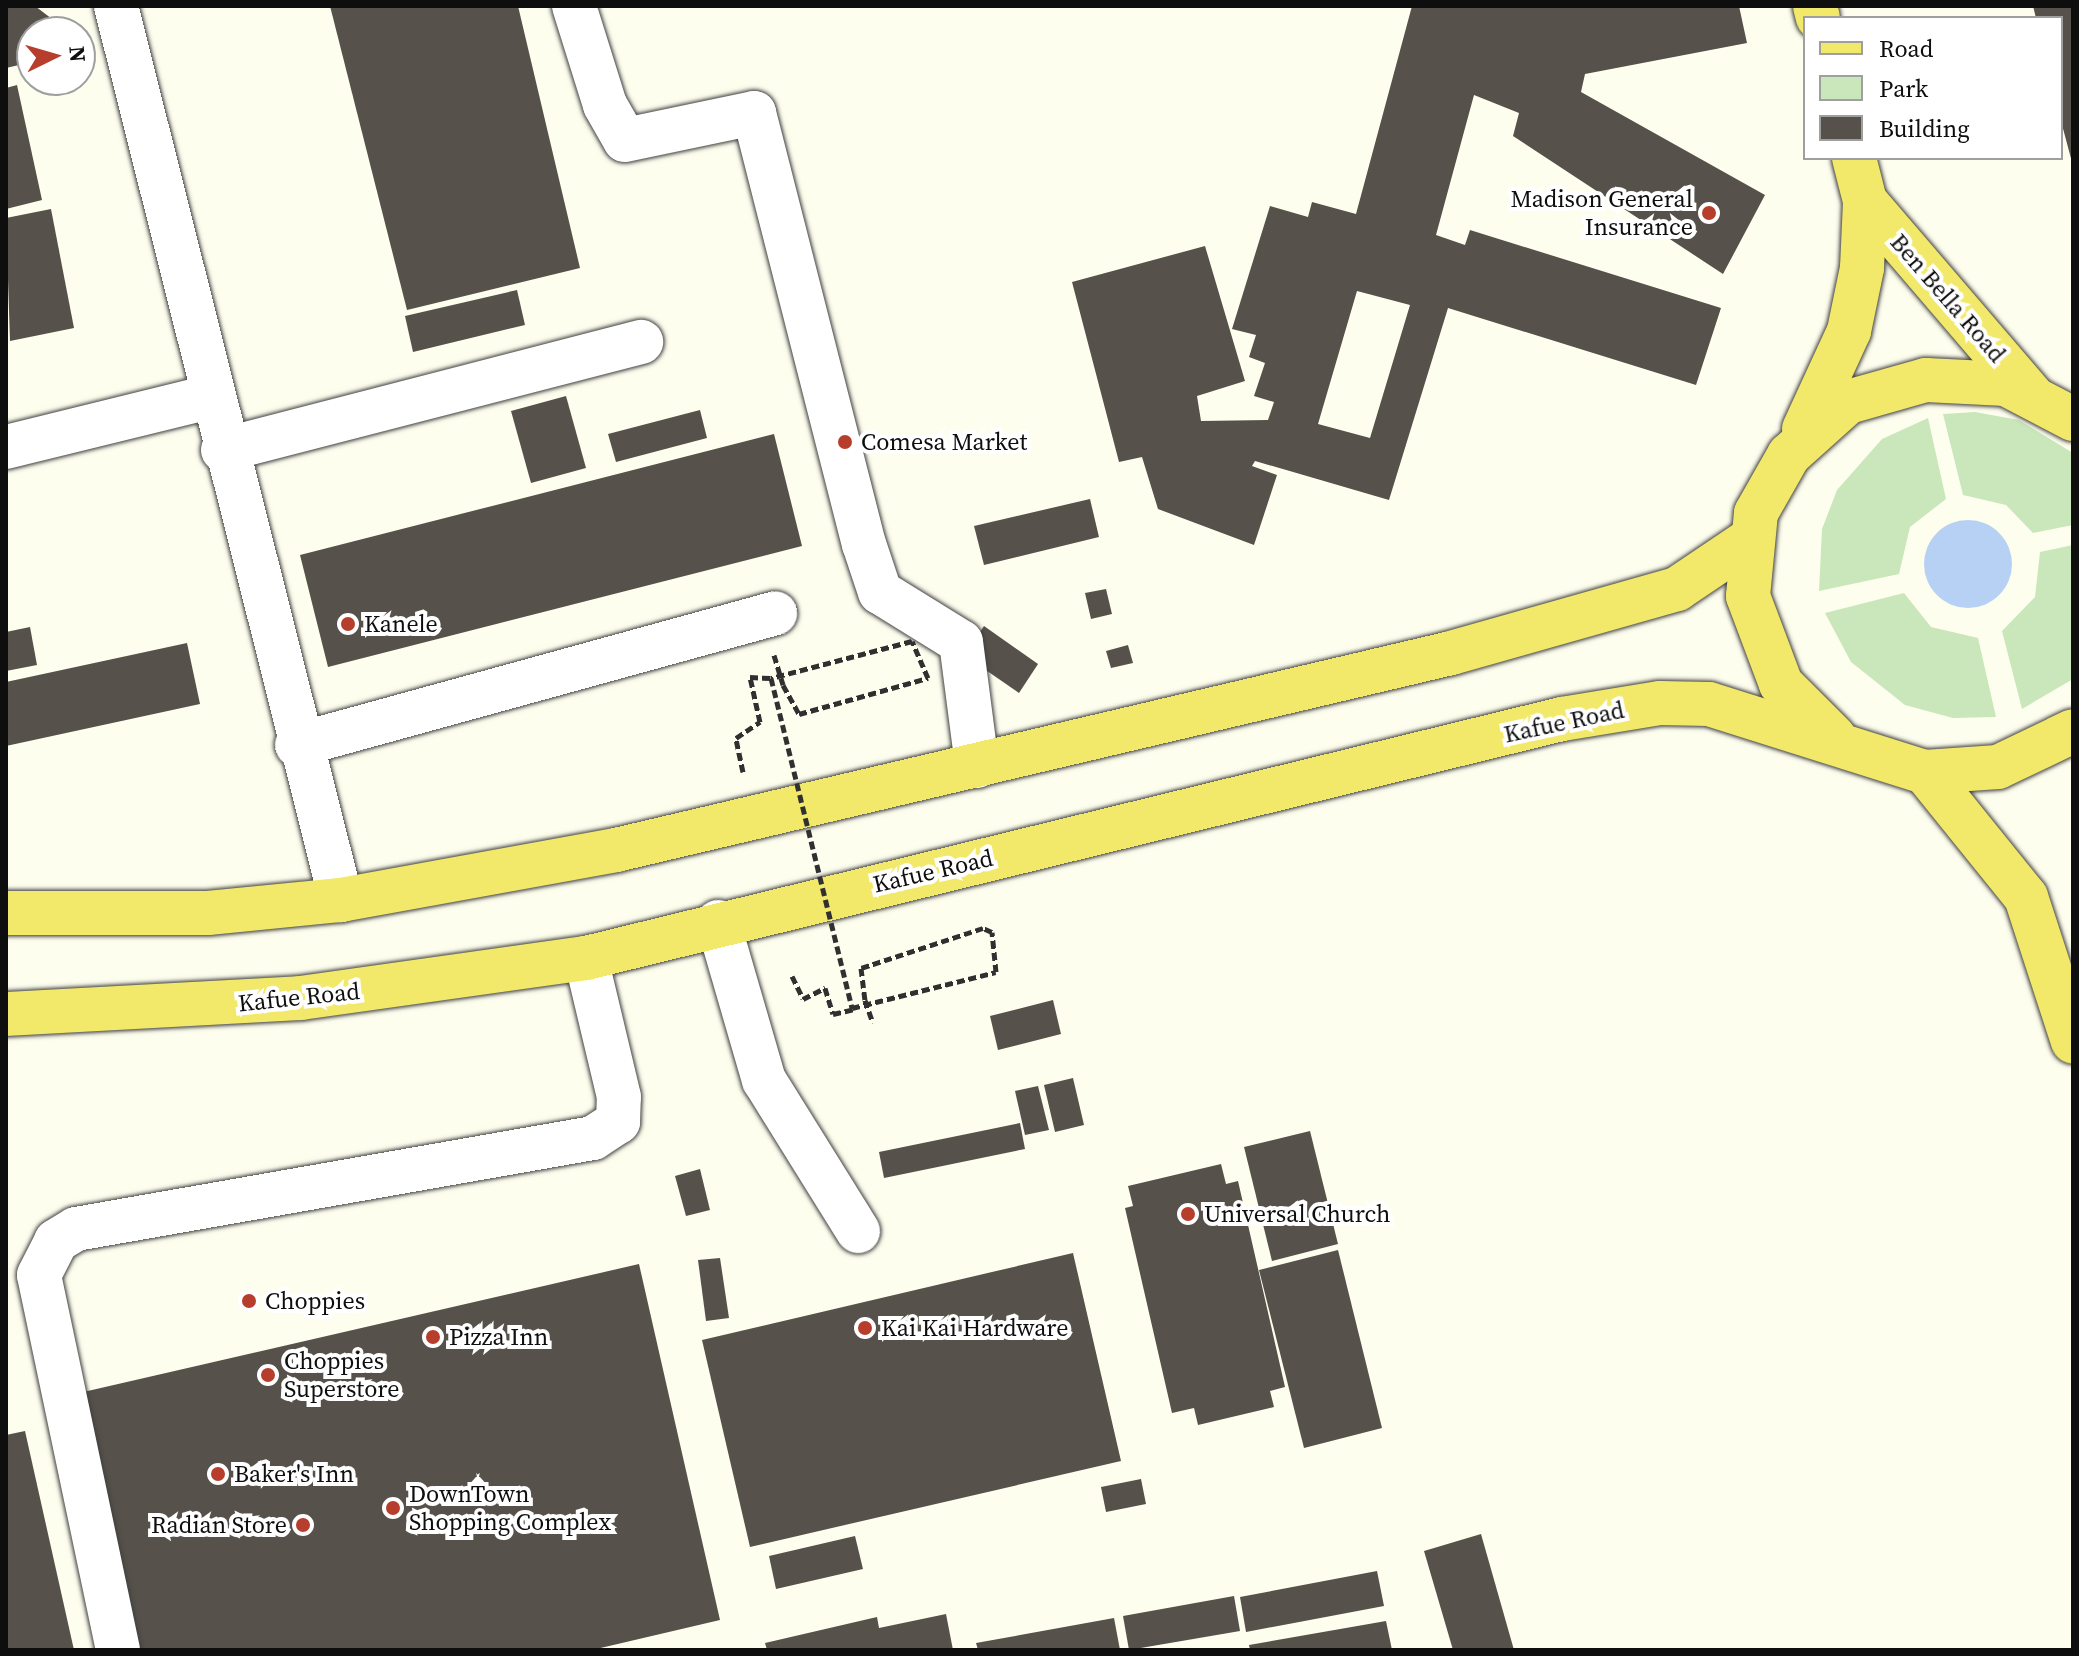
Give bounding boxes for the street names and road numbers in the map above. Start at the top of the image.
street label: Ben Bella Road [1884,228,2012,368]
street label: Kafue Road [1501,695,1627,749]
street label: Kafue Road [870,843,996,899]
street label: Kafue Road [237,976,361,1018]

